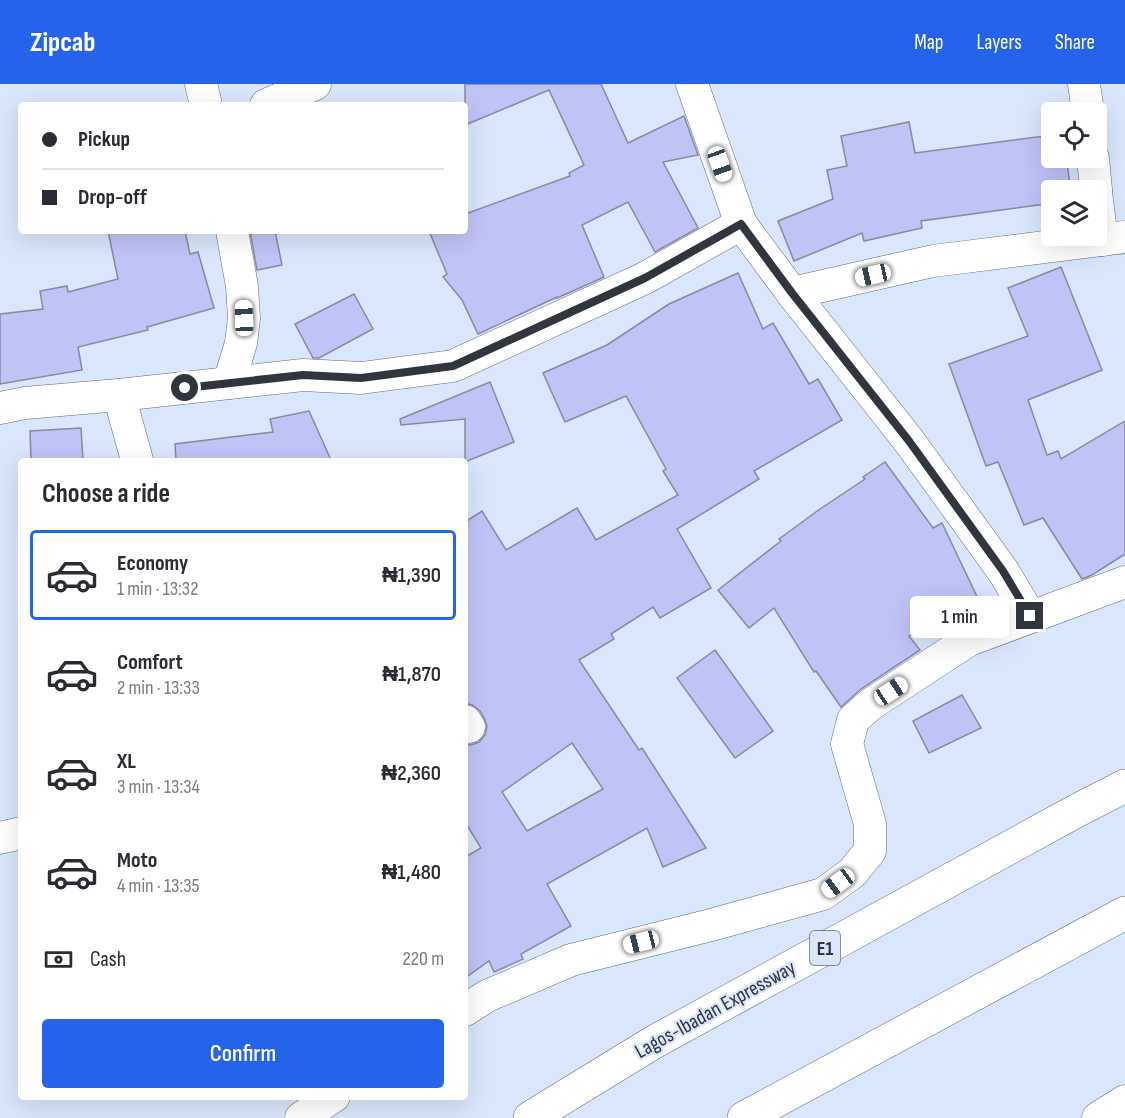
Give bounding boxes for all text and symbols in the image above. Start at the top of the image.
text: Zipcab [30,26,95,59]
text: Map [914,30,943,55]
text: Layers [976,30,1022,55]
text: Share [1055,30,1095,55]
map controls [1041,102,1107,246]
button: locate [1041,102,1107,168]
text: Pickup [78,126,130,153]
car [705,144,735,184]
button: layers [1041,180,1107,246]
text: Drop-off [78,184,147,211]
car [853,262,893,288]
car [234,300,254,336]
route start [171,374,198,401]
text: Choose a ride [42,478,170,510]
icon: car [45,548,99,602]
text: Economy [117,550,188,577]
text: ₦1,390 [382,562,441,589]
text: 1 min · 13:32 [117,577,198,601]
callout: 1 min [910,595,1009,637]
route end [1016,602,1043,629]
text: 1 min [941,605,978,629]
icon: car [45,647,99,701]
text: Comfort [117,649,183,676]
text: ₦1,870 [382,661,441,688]
car [871,674,911,708]
text: 2 min · 13:33 [117,676,200,700]
icon: car [45,746,99,800]
text: XL [117,748,136,775]
text: ₦2,360 [381,760,441,787]
text: 3 min · 13:34 [117,775,200,799]
icon: car [45,845,99,899]
text: Moto [117,847,157,874]
text: ₦1,480 [381,859,441,886]
car [818,865,858,901]
text: 4 min · 13:35 [117,874,200,898]
car [621,929,661,955]
road number: E1 [810,931,840,965]
icon: cash [42,943,75,976]
text: Cash [90,946,126,973]
text: 220 m [403,947,444,971]
street label: Lagos-Ibadan Expressway [630,955,800,1064]
button: Confirm [42,1019,444,1088]

